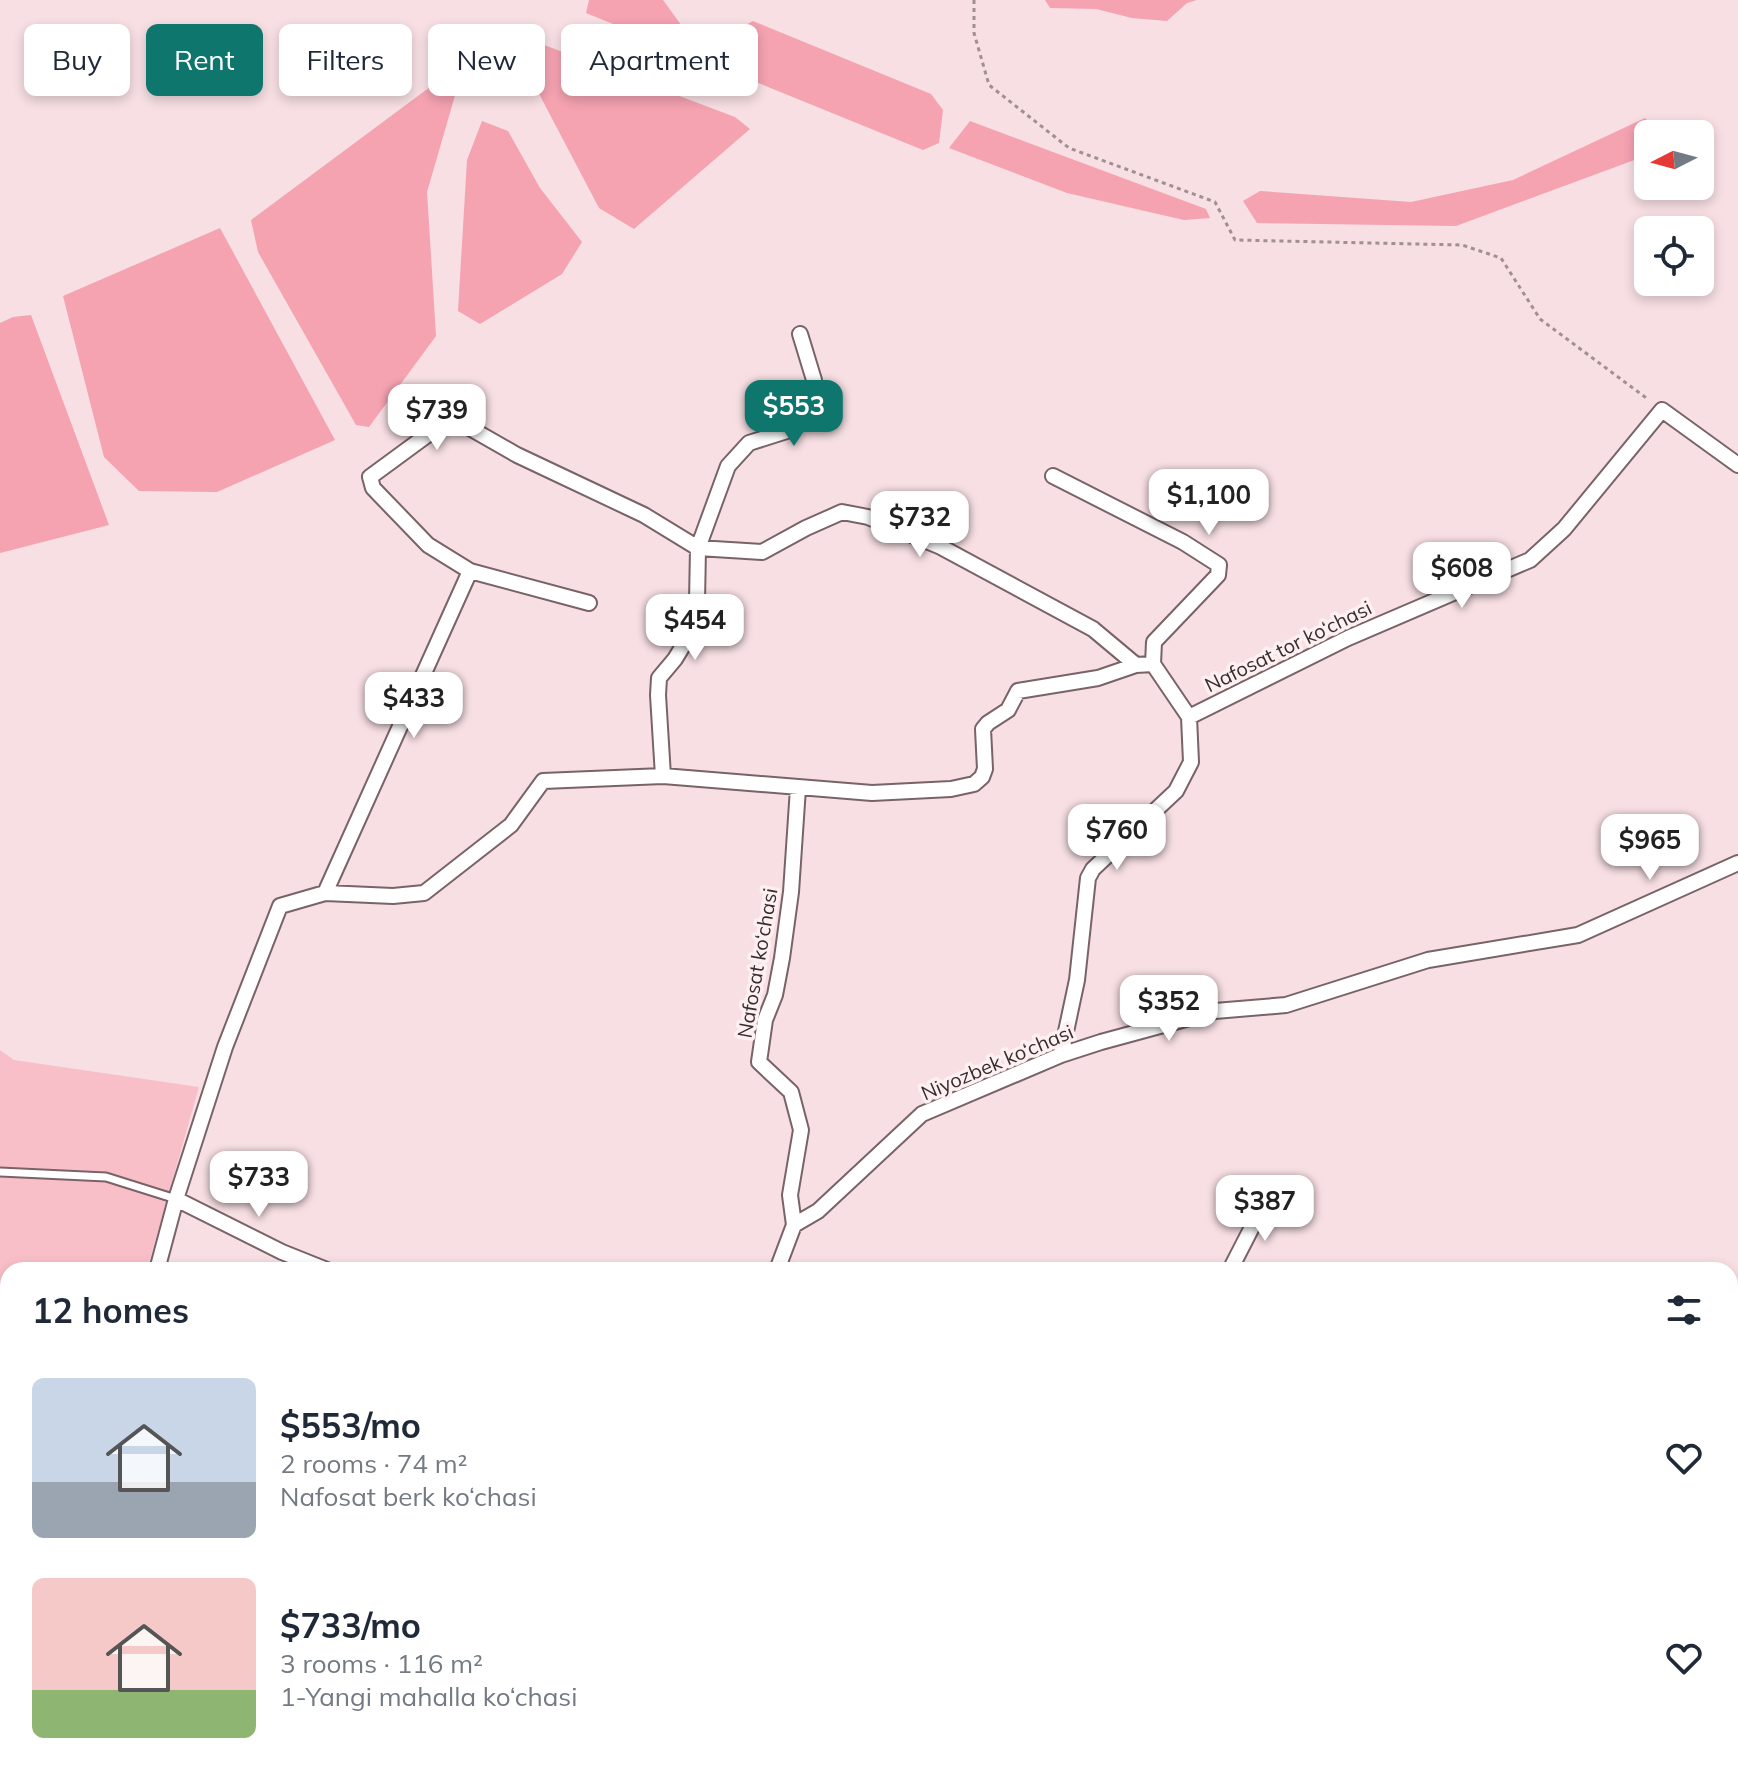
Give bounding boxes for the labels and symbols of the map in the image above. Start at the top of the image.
north arrow [1634,120,1714,200]
pin: $553 [747,380,841,448]
pin: $739 [390,384,484,452]
pin: $1,100 [1144,469,1274,537]
pin: $732 [873,491,967,559]
pin: $608 [1415,542,1509,610]
pin: $454 [648,594,742,662]
street label: Nafosat tor ko‘chasi [1200,595,1376,697]
pin: $433 [367,672,461,740]
pin: $760 [1070,804,1164,872]
pin: $965 [1603,814,1697,882]
street label: Nafosat ko‘chasi [732,886,782,1040]
pin: $352 [1122,975,1216,1043]
street label: Niyozbek ko‘chasi [917,1019,1077,1105]
pin: $733 [212,1151,306,1219]
pin: $387 [1218,1175,1312,1243]

